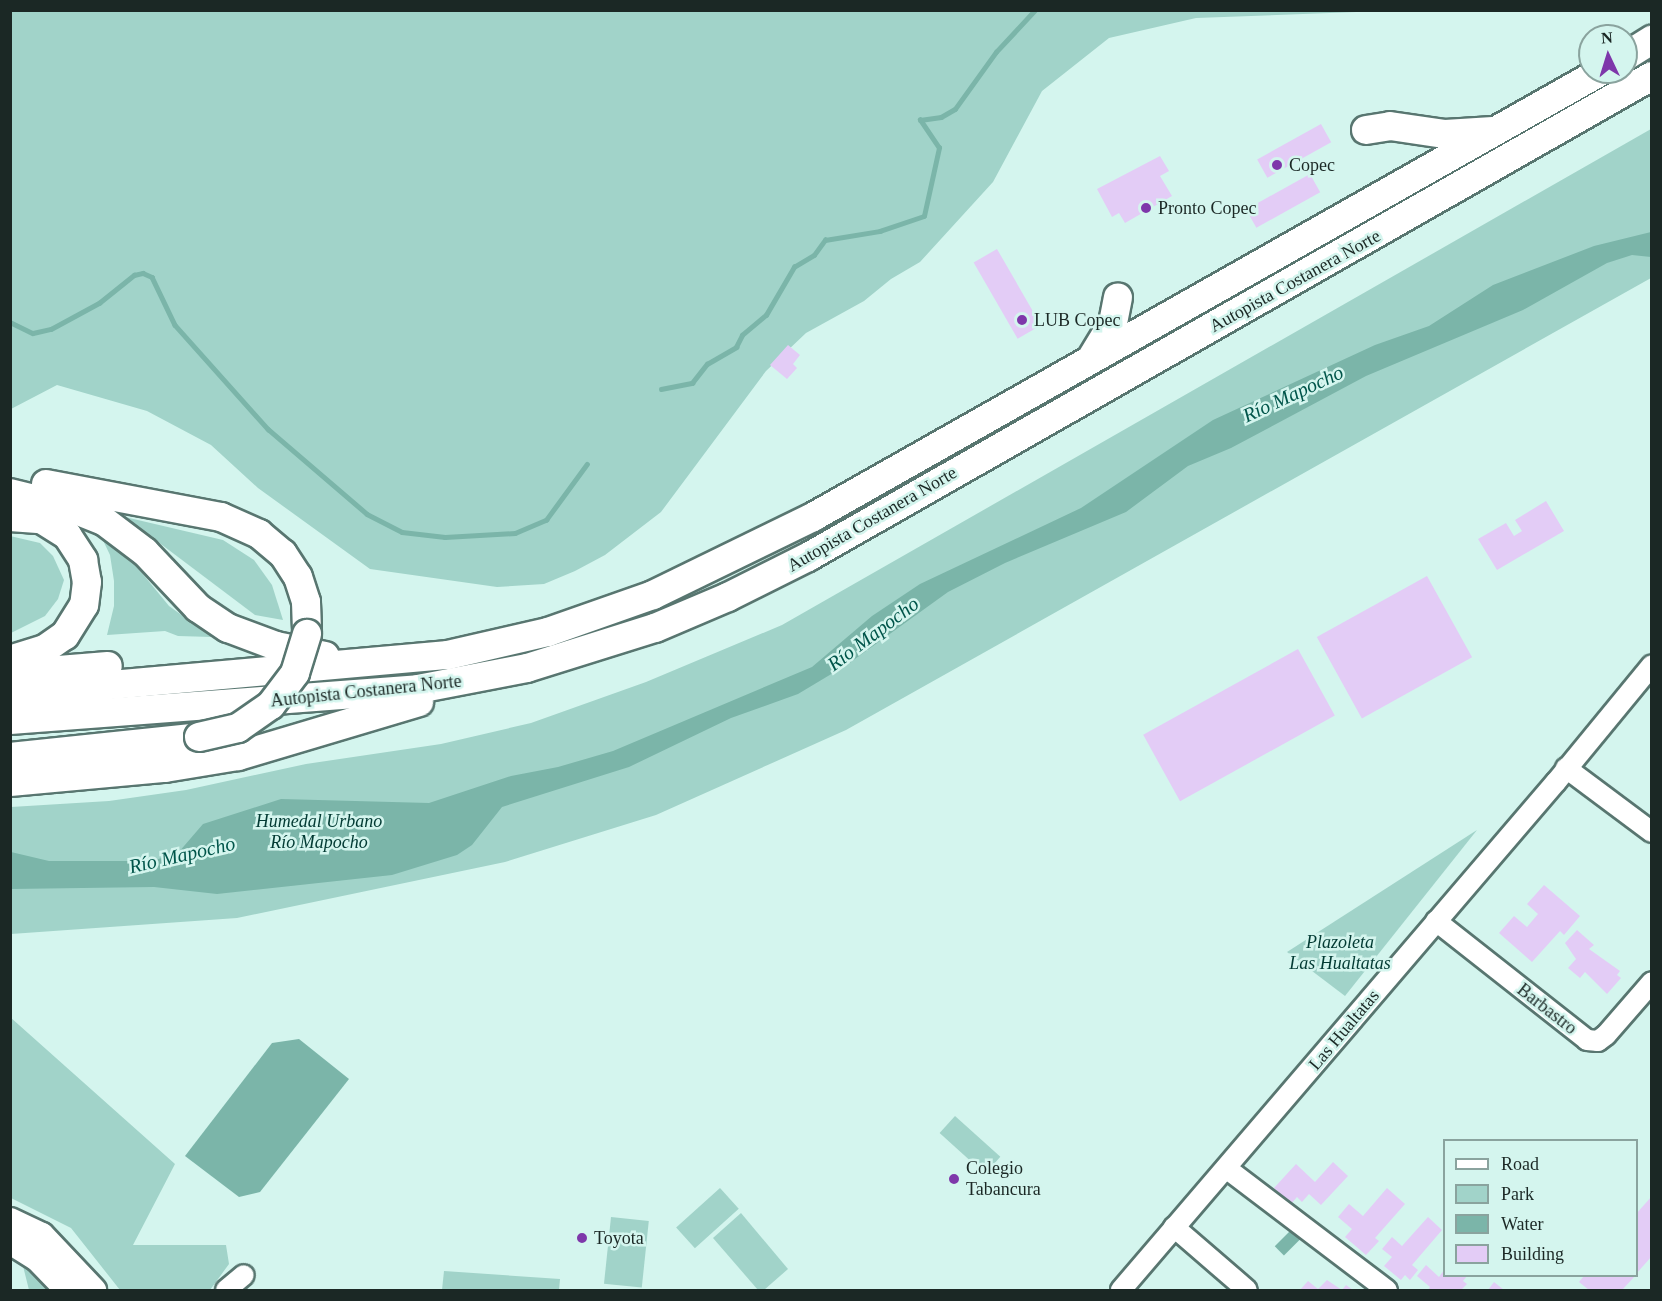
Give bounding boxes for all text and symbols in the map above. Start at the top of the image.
north arrow [1578,24,1638,84]
text: N [1600,29,1613,46]
place label: Copec [1289,154,1335,176]
marker: Copec [1270,158,1284,172]
place label: Pronto Copec [1158,197,1256,219]
marker: Pronto Copec [1139,201,1153,215]
street label: Autopista Costanera Norte [1206,225,1384,337]
place label: LUB Copec [1034,309,1120,331]
marker: LUB Copec [1015,313,1029,327]
water label: Río Mapocho [1239,360,1347,428]
street label: Autopista Costanera Norte [783,462,961,576]
water label: Río Mapocho [823,592,923,676]
street label: Autopista Costanera Norte [269,670,463,712]
park label: Humedal Urbano Río Mapocho [256,811,382,854]
water label: Río Mapocho [127,831,237,879]
park label: Plazoleta Las Hualtatas [1289,932,1391,974]
street label: Barbastro [1513,979,1581,1039]
street label: Las Hualtatas [1304,985,1384,1075]
legend [1443,1139,1638,1277]
text: Road [1501,1154,1539,1174]
place label: Colegio Tabancura [966,1158,1041,1200]
marker: Colegio Tabancura [947,1172,961,1186]
text: Park [1501,1184,1534,1204]
text: Water [1501,1214,1544,1234]
place label: Toyota [594,1227,644,1249]
marker: Toyota [575,1231,589,1245]
text: Building [1501,1244,1564,1264]

